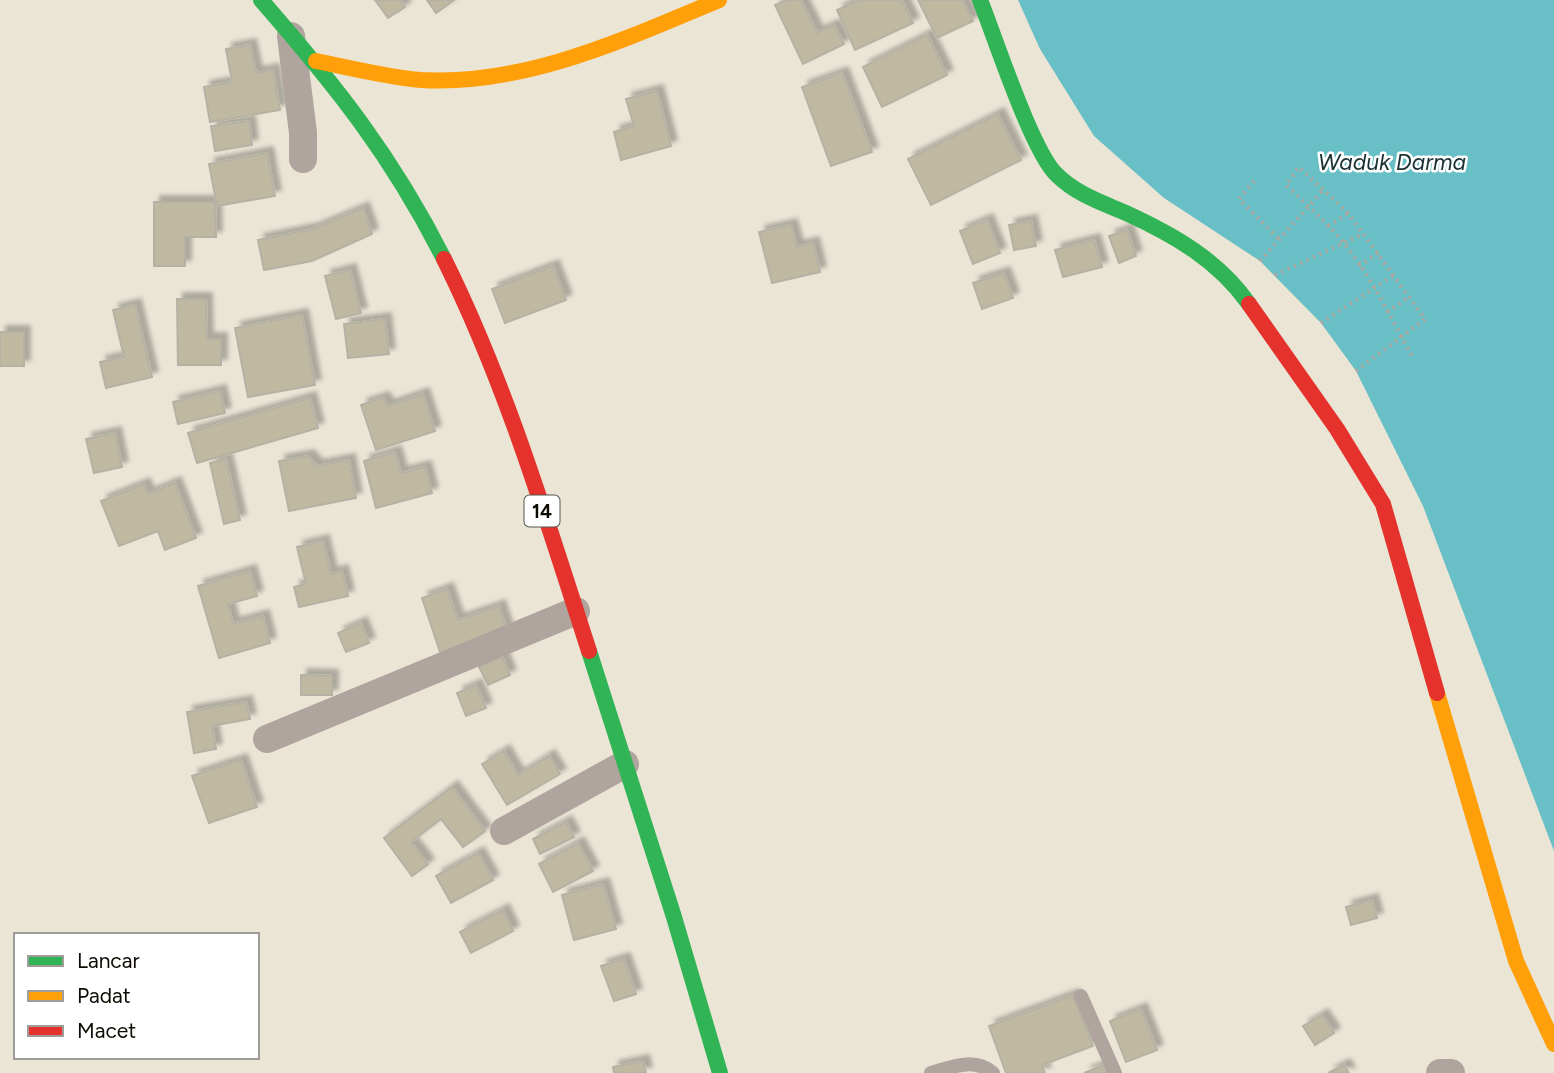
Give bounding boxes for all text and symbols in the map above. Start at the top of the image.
water label: Waduk Darma [1318,148,1466,176]
road number: 14 [524,496,560,526]
legend [14,933,259,1059]
text: Lancar [77,948,140,973]
text: Padat [77,983,131,1008]
text: Macet [77,1018,136,1043]

